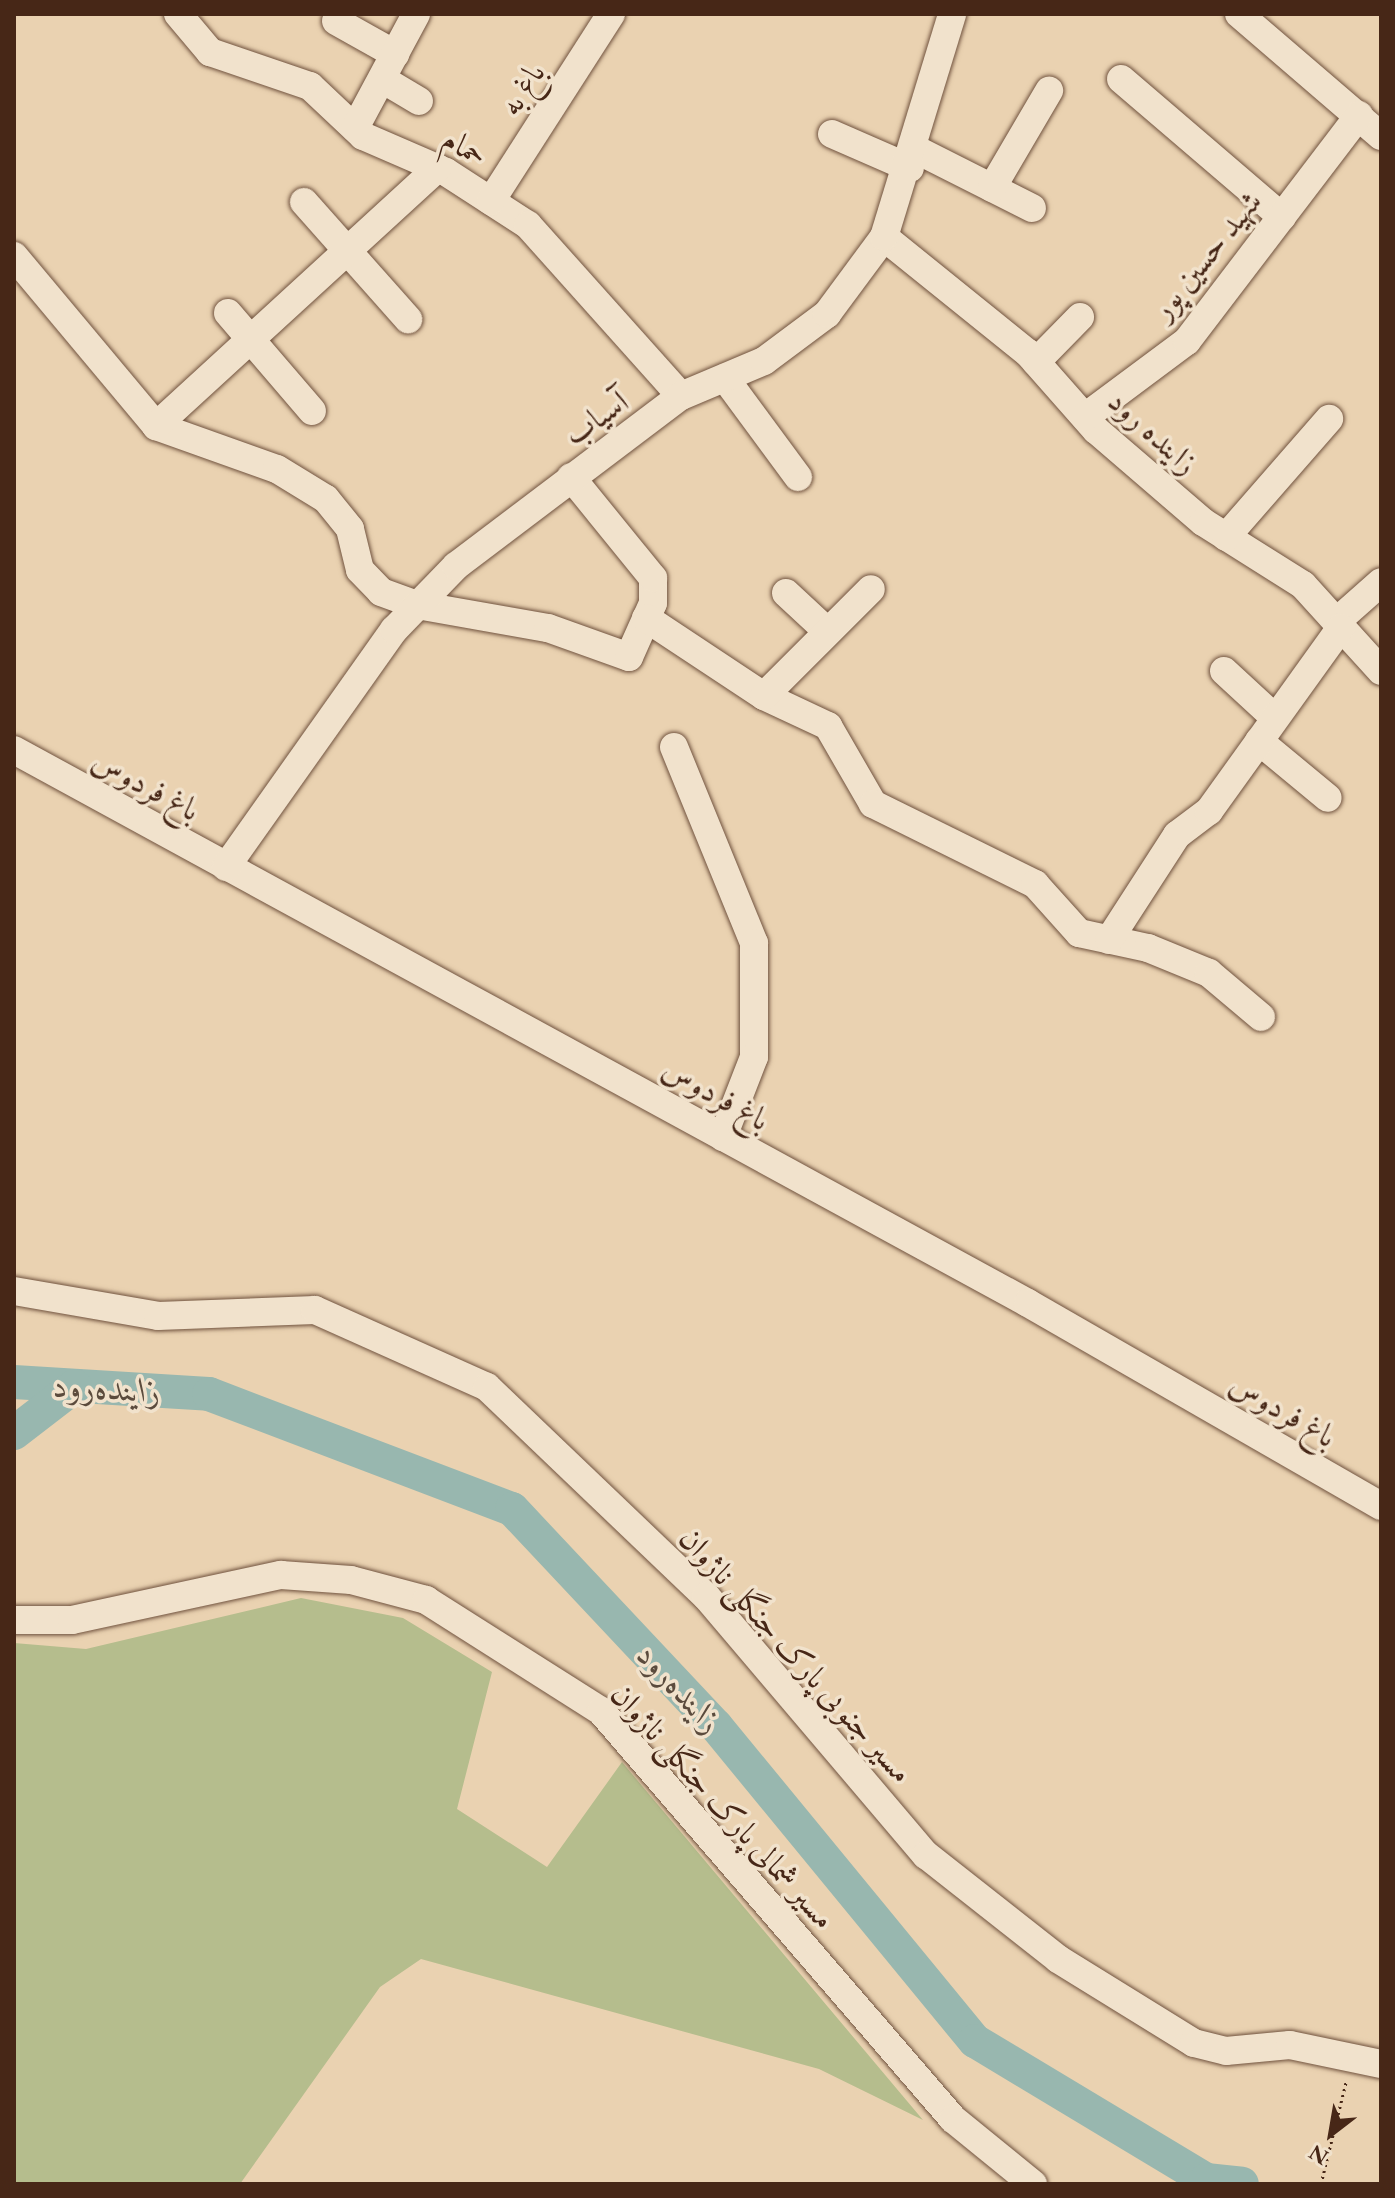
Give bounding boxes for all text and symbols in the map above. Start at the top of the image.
street label: باغ به [491,55,553,123]
street label: حمام [436,119,494,175]
street label: شهید حسین پور [1142,183,1270,327]
street label: آسیاب [556,382,636,454]
street label: زاینده رود [1100,382,1206,482]
street label: باغ فردوس [86,741,206,829]
street label: باغ فردوس [656,1049,776,1139]
street label: باغ فردوس [1223,1364,1343,1456]
water label: زاینده‌رود [52,1365,162,1411]
street label: مسیر جنوبی پارک جنگلی ناژوان [671,1519,921,1791]
water label: زاینده‌رود [628,1635,732,1741]
street label: مسیر شمالی پارک جنگلی ناژوان [603,1675,843,1937]
north arrow [1291,2094,1371,2174]
text: N [1303,2138,1333,2172]

